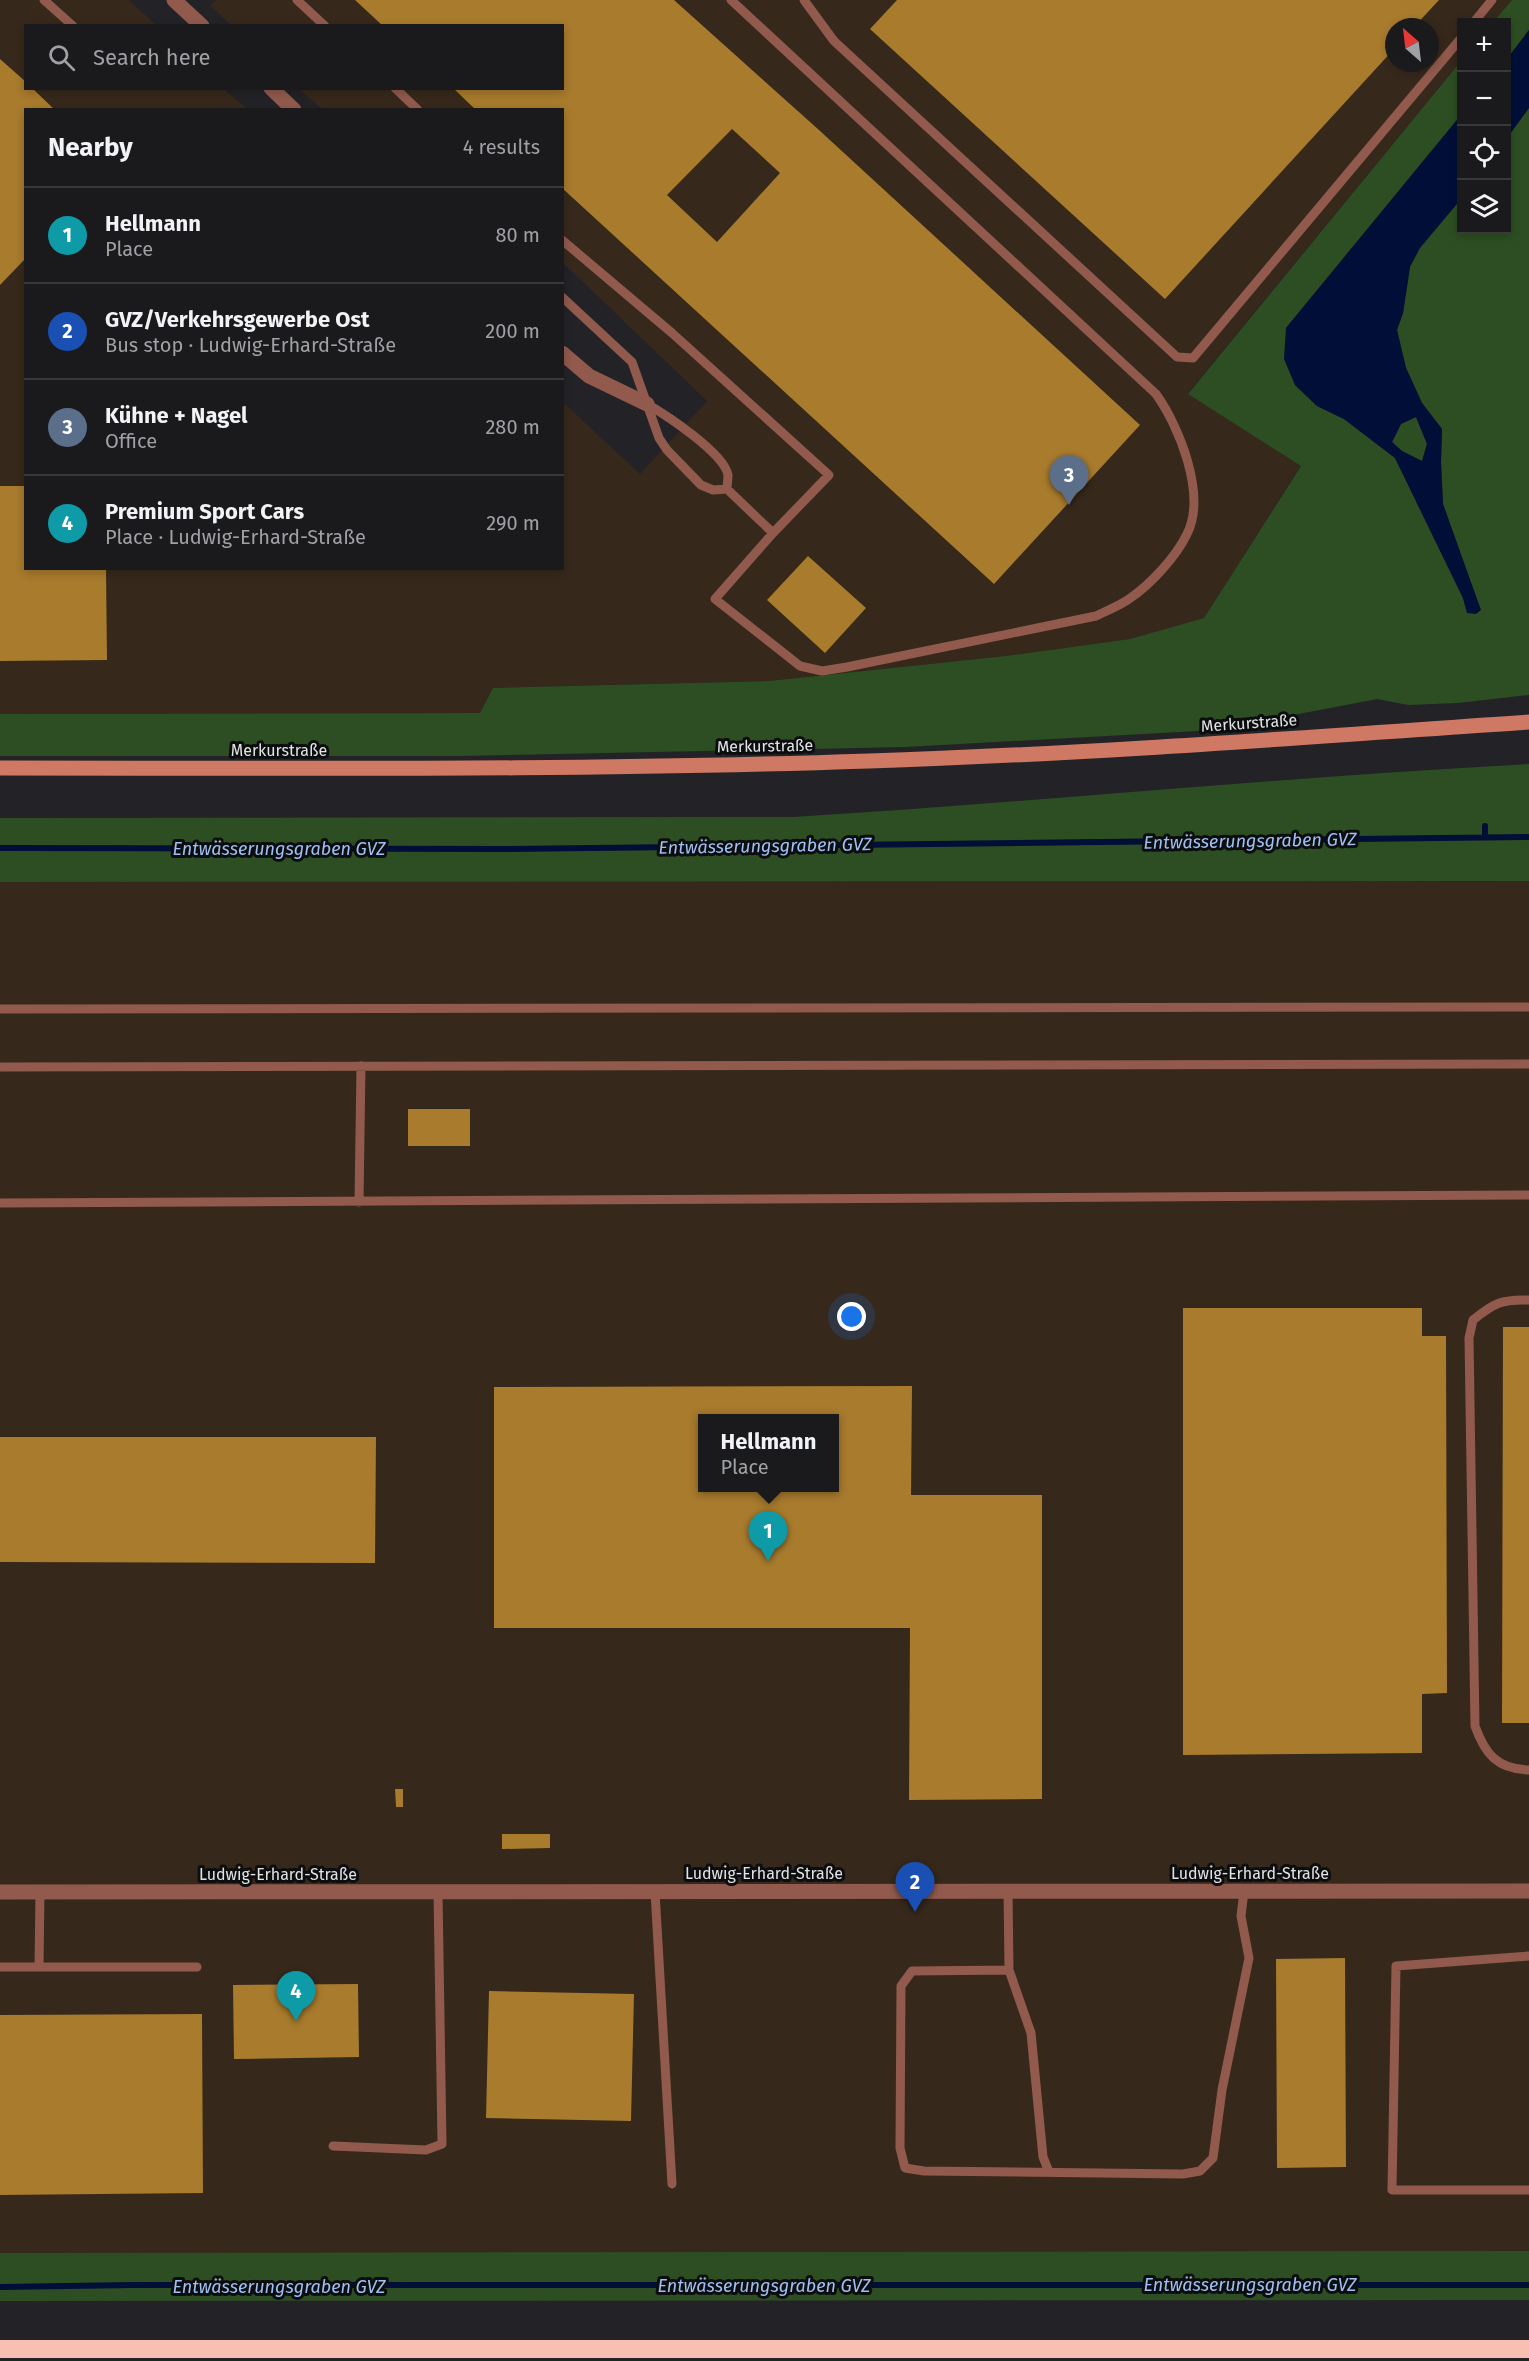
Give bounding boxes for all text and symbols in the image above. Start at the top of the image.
north arrow [1385,18,1439,72]
map controls [1457,18,1511,234]
button: + [1457,18,1511,72]
search box [24,24,564,90]
icon: search [45,41,78,74]
text: Search here [93,44,211,71]
button: − [1457,72,1511,126]
button: locate [1457,126,1511,180]
text: Nearby [48,132,133,163]
text: 4 results [463,135,540,159]
button: layers [1457,180,1511,234]
text: Hellmann [105,210,201,237]
text: 1 [63,223,72,247]
text: 80 m [495,223,540,247]
text: Place [105,237,153,261]
text: GVZ/Verkehrsgewerbe Ost [105,306,370,333]
text: 2 [62,319,73,343]
text: 200 m [485,319,540,343]
text: Bus stop · Ludwig-Erhard-Straße [105,333,396,357]
text: Kühne + Nagel [105,402,248,429]
text: 3 [62,415,73,439]
text: 280 m [485,415,540,439]
text: Office [105,429,157,453]
pin: 3 [1050,456,1088,505]
text: Premium Sport Cars [105,498,304,525]
text: 4 [62,511,73,535]
text: 290 m [486,511,540,535]
text: Place · Ludwig-Erhard-Straße [105,525,366,549]
street label: Merkurstraße [1200,710,1298,736]
street label: Merkurstraße [717,736,813,756]
street label: Merkurstraße [231,741,327,760]
water label: Entwässerungsgraben GVZ [1143,828,1358,854]
water label: Entwässerungsgraben GVZ [658,833,873,859]
water label: Entwässerungsgraben GVZ [172,838,386,860]
your location [837,1302,866,1331]
popup [698,1414,839,1492]
text: Hellmann [721,1428,816,1455]
text: Place [721,1455,769,1479]
pin: 1 [748,1512,788,1561]
pin: 2 [896,1862,934,1912]
street label: Ludwig-Erhard-Straße [685,1864,843,1883]
street label: Ludwig-Erhard-Straße [1171,1864,1329,1883]
street label: Ludwig-Erhard-Straße [199,1865,357,1884]
pin: 4 [276,1972,316,2021]
water label: Entwässerungsgraben GVZ [1143,2274,1357,2296]
water label: Entwässerungsgraben GVZ [657,2275,871,2297]
water label: Entwässerungsgraben GVZ [172,2276,386,2298]

